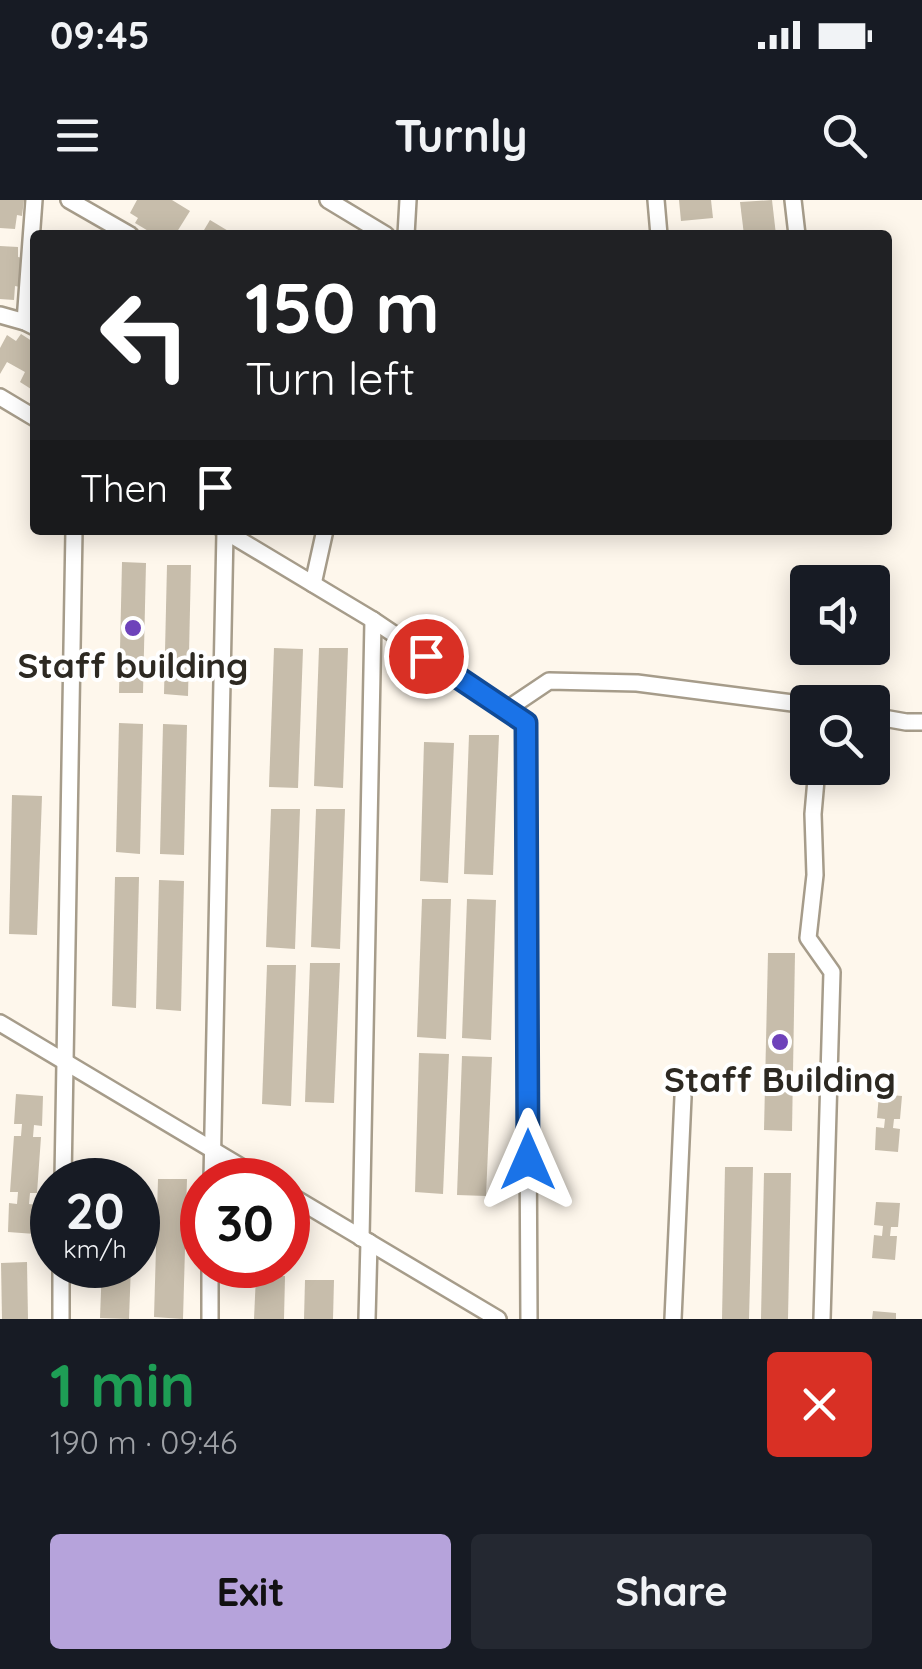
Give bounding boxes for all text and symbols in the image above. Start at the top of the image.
text: 09:45 [50,11,150,59]
text: Turnly [394,107,528,163]
icon: menu [50,108,105,163]
icon: search [817,108,872,163]
text: 150 m [245,263,440,351]
icon: left [80,270,210,400]
text: Turn left [245,350,415,406]
icon: arrive [188,460,243,515]
text: Then [80,464,168,512]
map controls [790,565,890,785]
button: sound [790,565,890,665]
pin [384,614,469,699]
marker: Staff building [122,617,144,639]
icon: arrive [399,629,454,684]
place label: Staff building [18,643,248,687]
button: search [790,685,890,785]
marker: Staff Building [769,1031,791,1053]
place label: Staff Building [664,1057,896,1101]
position arrow [476,1108,580,1212]
speed limit sign: 30 [180,1158,310,1288]
text: 20 [65,1179,125,1242]
text: km/h [63,1233,127,1264]
text: 1 min [50,1347,195,1422]
button: close [767,1352,872,1457]
text: 190 m · 09:46 [50,1422,237,1462]
button: Exit [50,1534,451,1649]
button: Share [471,1534,872,1649]

